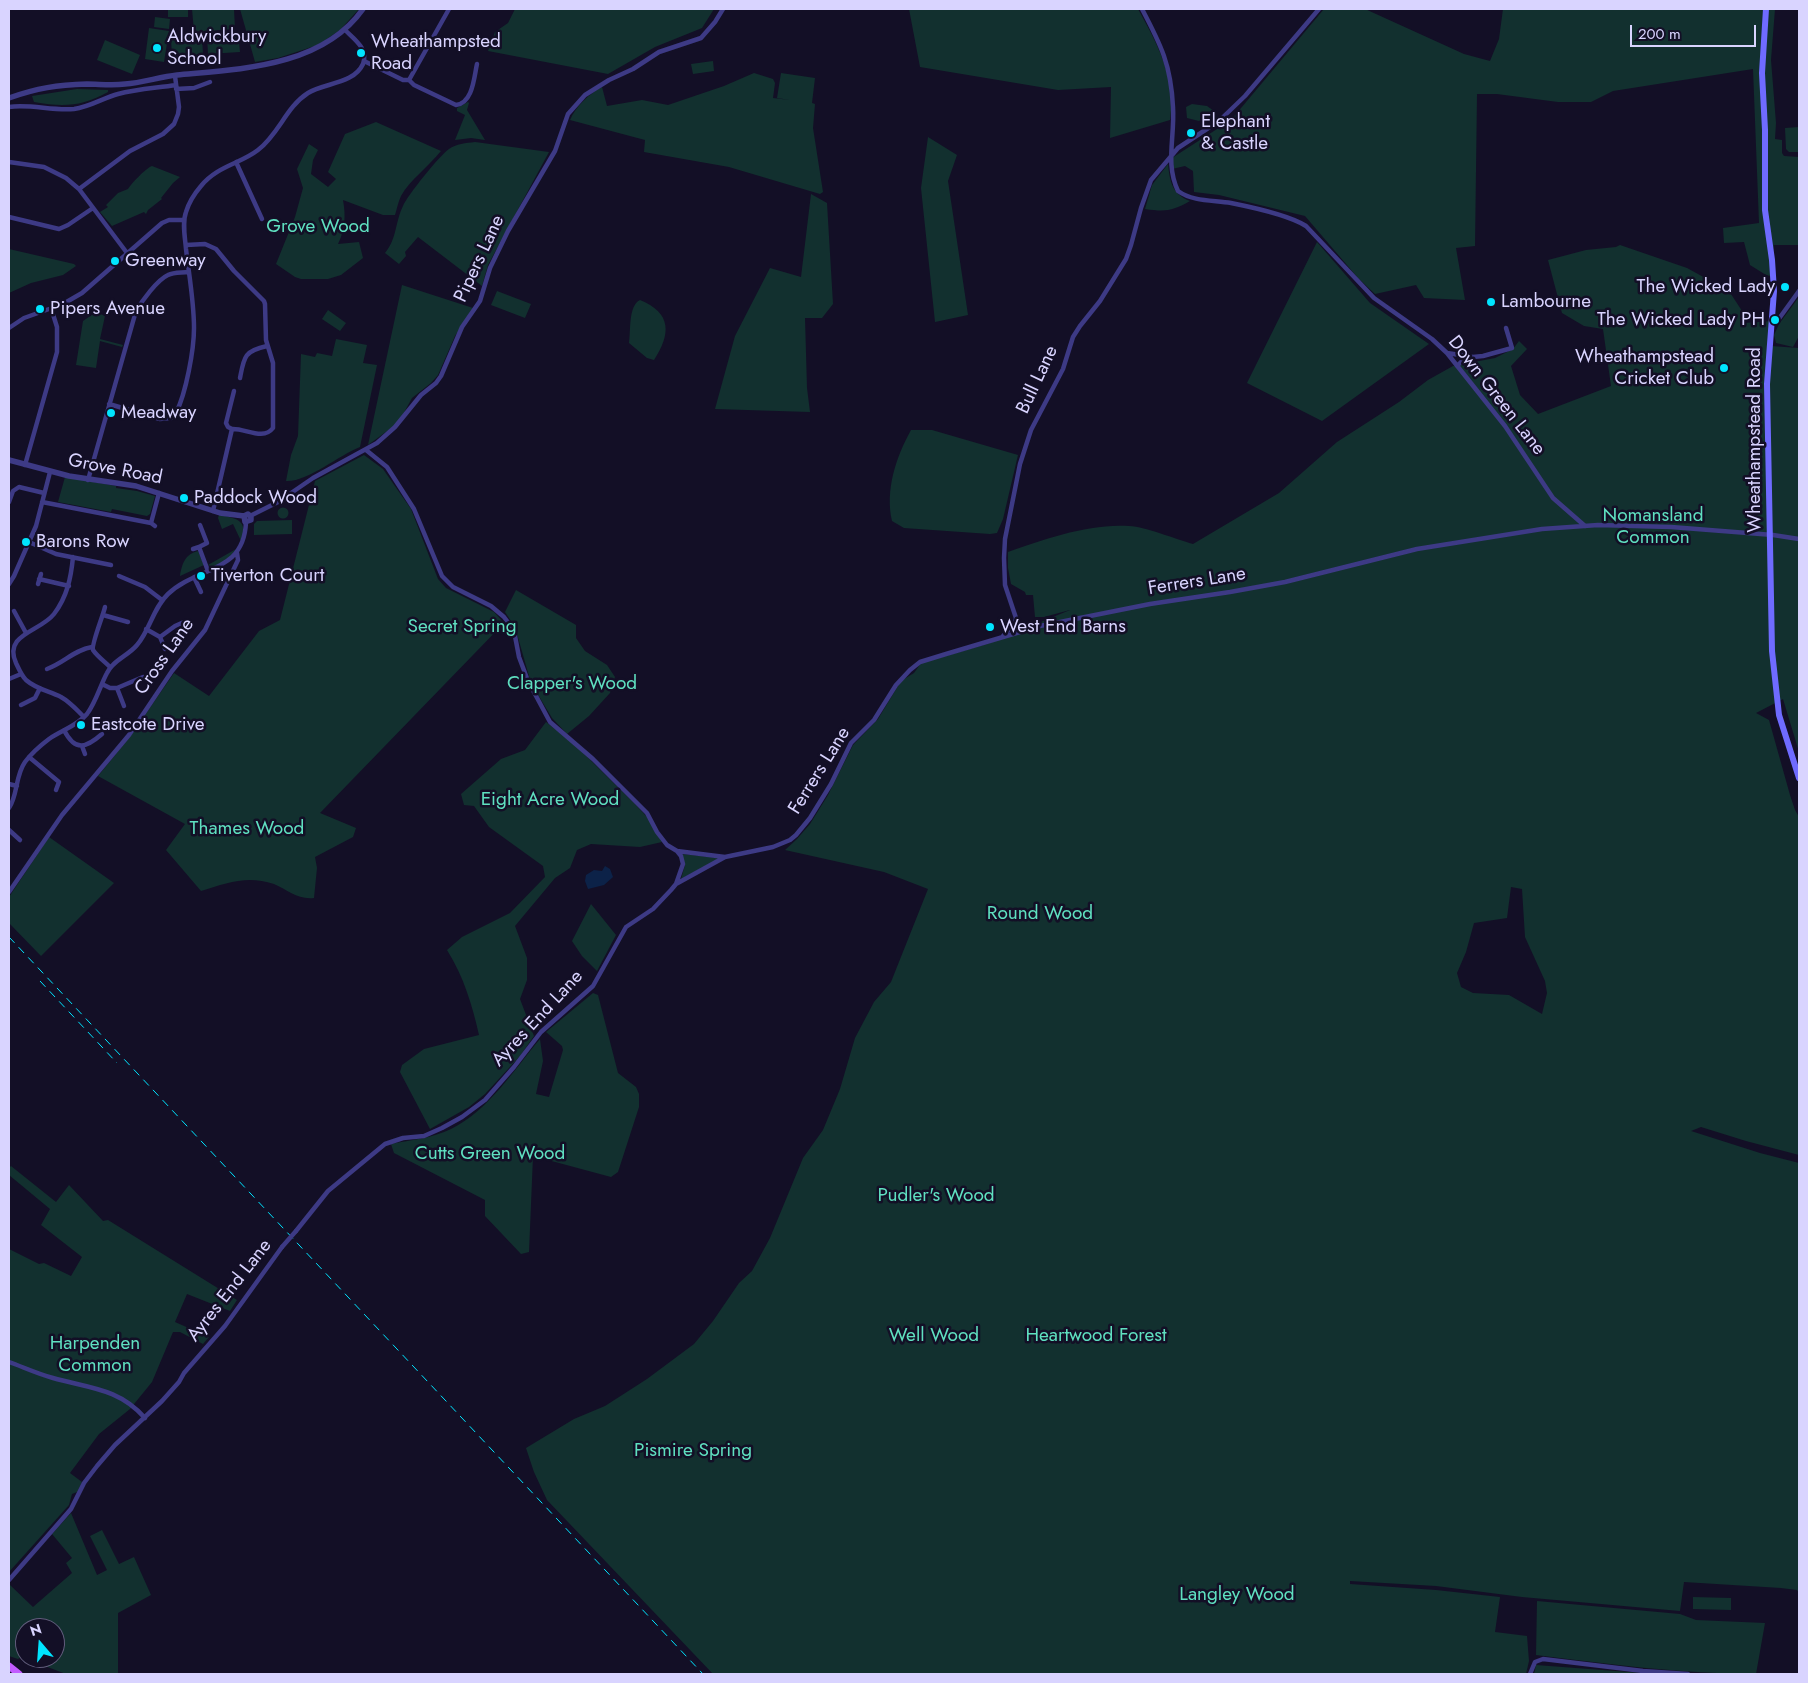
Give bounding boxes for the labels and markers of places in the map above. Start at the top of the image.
place label: Aldwickbury School [167,26,266,70]
place label: Wheathampsted Road [371,31,501,75]
marker: Aldwickbury School [151,42,163,54]
marker: Wheathampsted Road [355,47,367,59]
place label: Elephant & Castle [1201,111,1270,155]
marker: Elephant & Castle [1185,127,1197,139]
place label: Greenway [125,250,206,272]
marker: Greenway [109,255,121,267]
place label: The Wicked Lady [1637,276,1775,298]
marker: The Wicked Lady [1779,281,1791,293]
place label: Lambourne [1501,291,1591,313]
marker: Lambourne [1485,296,1497,308]
place label: Pipers Avenue [50,298,165,320]
marker: Pipers Avenue [34,303,46,315]
place label: The Wicked Lady PH [1597,309,1765,331]
marker: The Wicked Lady PH [1769,314,1781,326]
place label: Wheathampstead Cricket Club [1575,346,1714,390]
marker: Wheathampstead Cricket Club [1718,362,1730,374]
place label: Meadway [121,402,196,424]
marker: Meadway [105,407,117,419]
place label: Paddock Wood [194,487,317,509]
marker: Paddock Wood [178,492,190,504]
place label: Barons Row [36,531,129,553]
marker: Barons Row [20,536,32,548]
place label: Tiverton Court [211,565,324,587]
marker: Tiverton Court [195,570,207,582]
place label: West End Barns [1000,616,1126,638]
marker: West End Barns [984,621,996,633]
place label: Eastcote Drive [91,714,205,736]
marker: Eastcote Drive [75,719,87,731]

